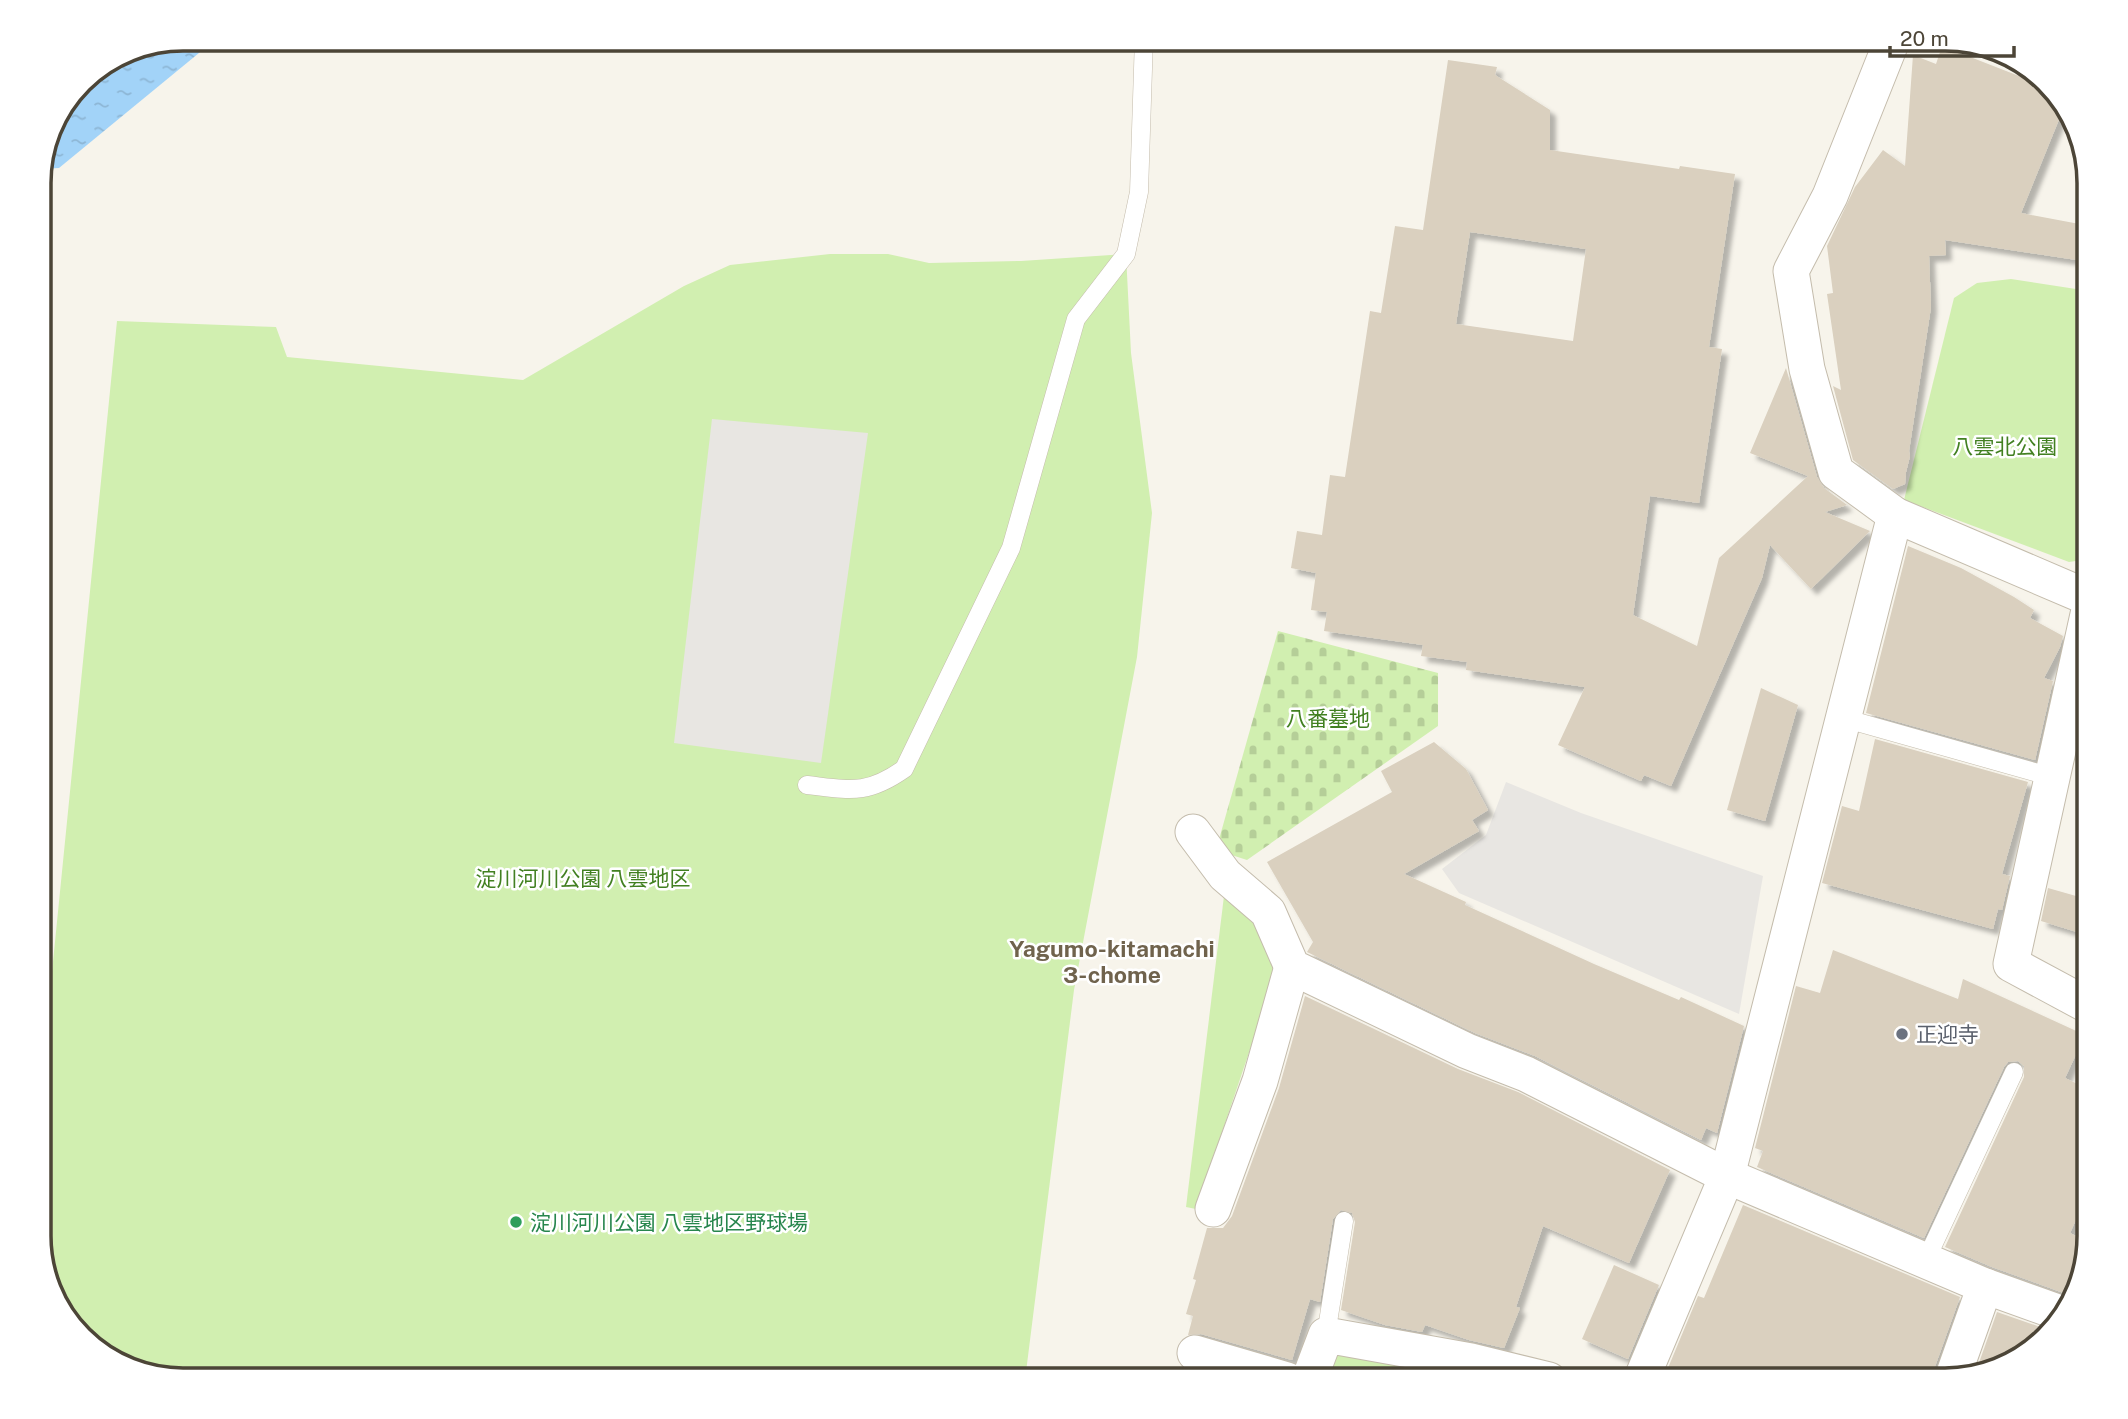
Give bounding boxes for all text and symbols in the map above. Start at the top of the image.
scale bar [1890,14,2014,58]
text: 20 m [1900,26,1949,51]
park label: 八雲北公園 [1953,434,2058,459]
park label: 八番墓地 [1286,706,1370,731]
park label: 淀川河川公園 八雲地区 [475,866,691,891]
district label: Yagumo-kitamachi 3-chome [1009,935,1215,988]
place label: 正迎寺 [1916,1022,1979,1047]
marker: 正迎寺 [1894,1026,1910,1042]
place label: 淀川河川公園 八雲地区野球場 [530,1210,808,1235]
marker: 淀川河川公園 八雲地区野球場 [508,1214,524,1230]

